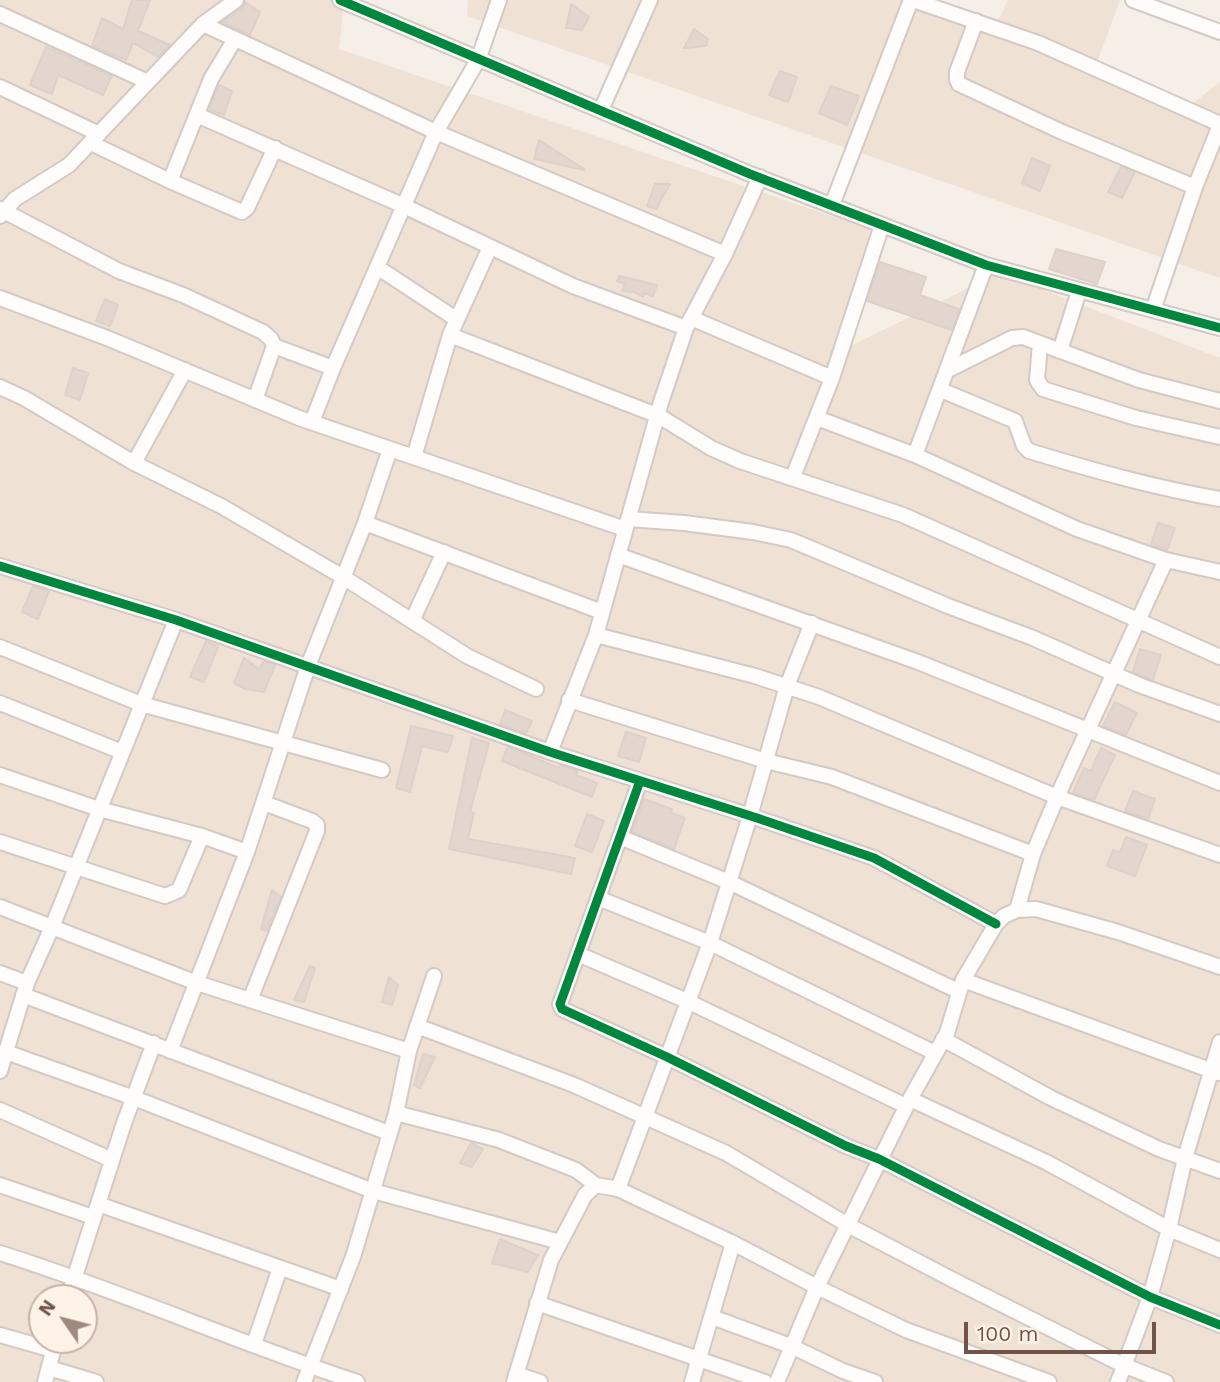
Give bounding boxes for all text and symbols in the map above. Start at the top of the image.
north arrow [28,1284,98,1354]
text: N [34,1295,60,1320]
scale bar [968,1308,1160,1352]
text: 100 m [977,1321,1039,1346]

